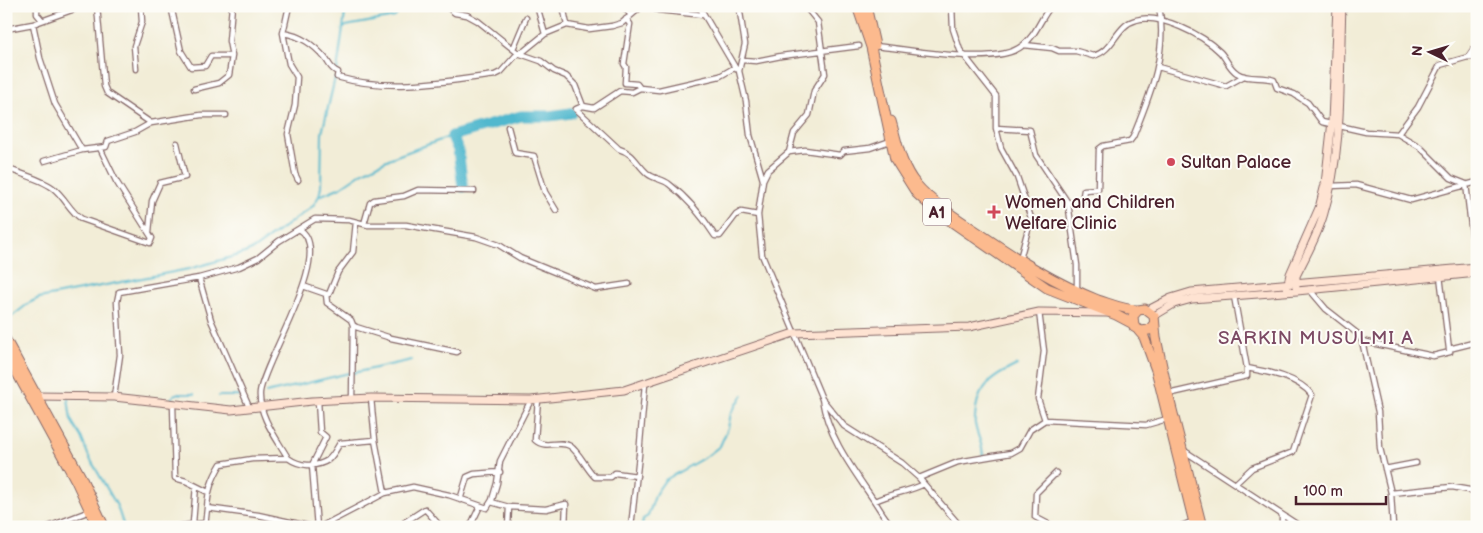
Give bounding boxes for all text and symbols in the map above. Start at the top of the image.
north arrow [1406,28,1456,78]
text: N [1409,45,1426,57]
place label: Sultan Palace [1181,152,1292,173]
marker: Sultan Palace [1165,156,1177,168]
place label: Women and Children Welfare Clinic [1005,192,1175,234]
road number: A1 [923,198,951,226]
marker: Women and Children Welfare Clinic [987,205,1001,219]
district label: SARKIN MUSULMI A [1218,327,1414,350]
scale bar [1296,473,1386,505]
text: 100 m [1303,482,1343,501]

